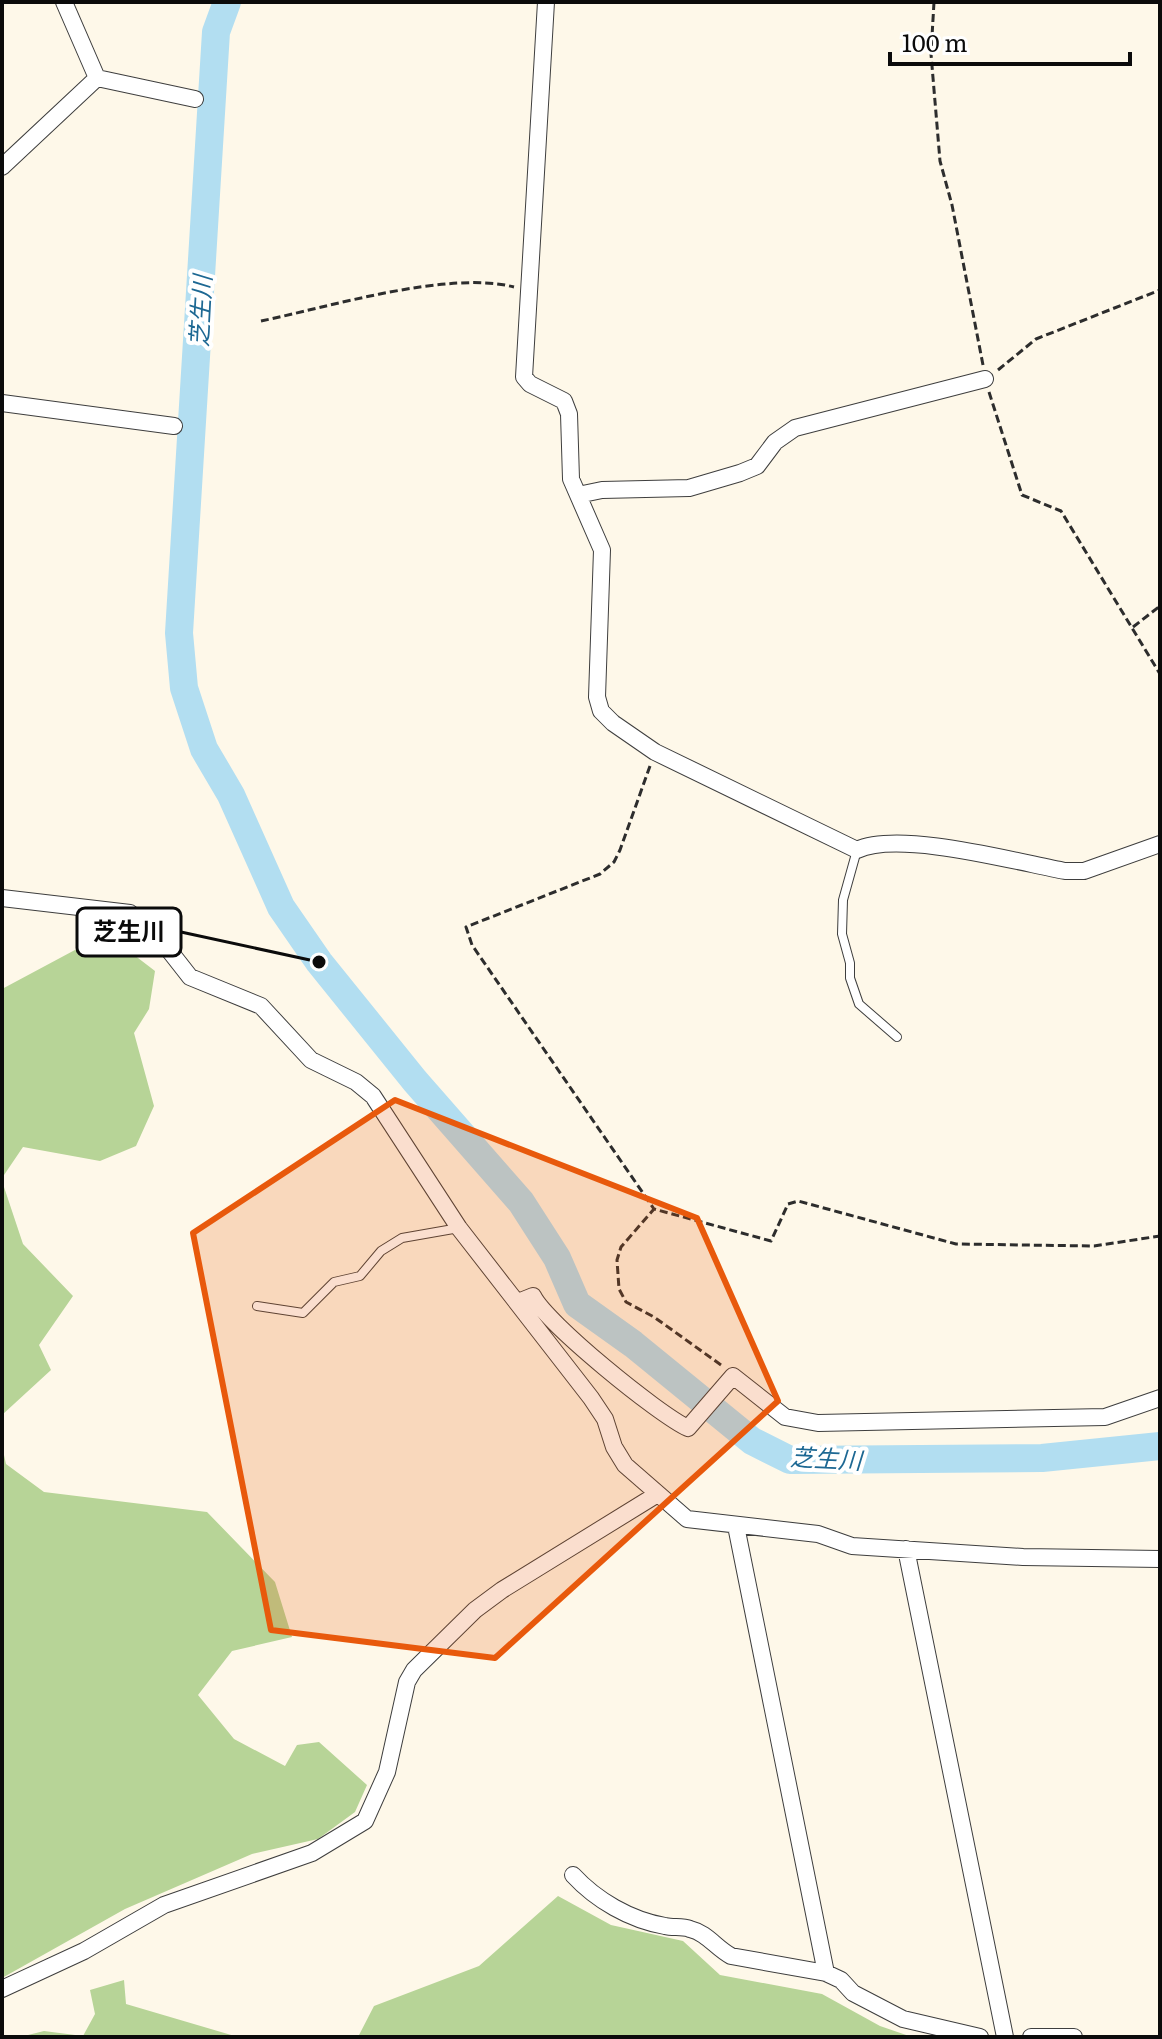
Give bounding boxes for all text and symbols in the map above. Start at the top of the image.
scale bar [890,16,1130,66]
text: 100 m [902,24,968,59]
water label: 芝生川 [180,271,219,348]
callout: 芝生川 [77,908,181,956]
text: 芝生川 [93,912,165,947]
water label: 芝生川 [789,1438,866,1477]

